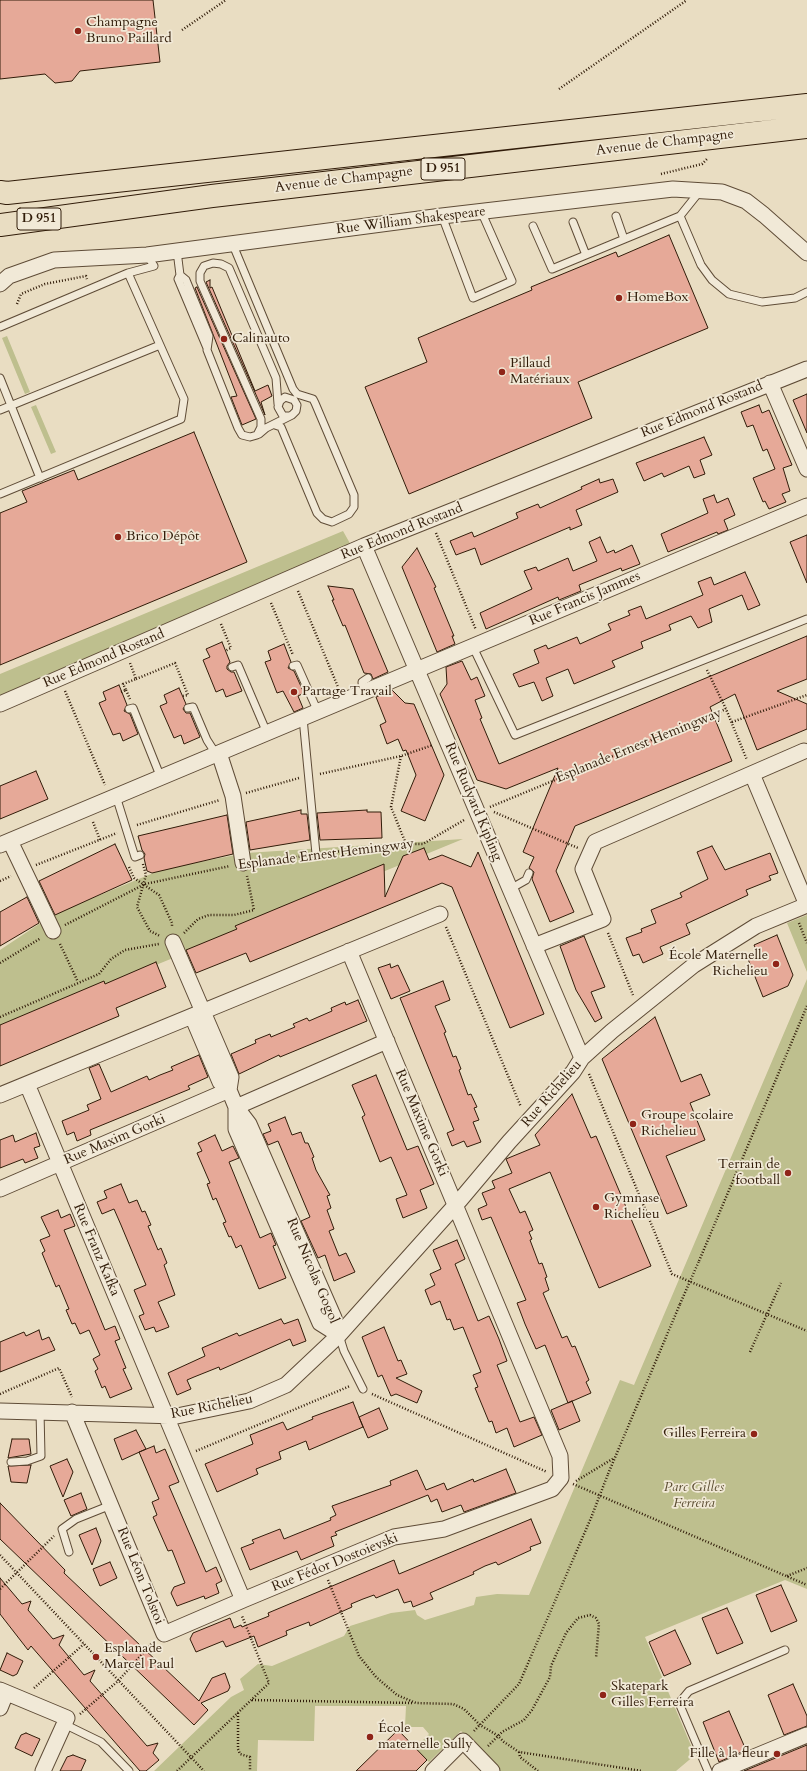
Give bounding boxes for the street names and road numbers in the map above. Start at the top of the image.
street label: Avenue de Champagne [595,126,735,160]
road number: D 951 [421,158,465,180]
street label: Avenue de Champagne [274,163,414,197]
street label: Rue William Shakespeare [335,204,487,238]
road number: D 951 [17,208,61,230]
street label: Rue Edmond Rostand [639,378,765,442]
street label: Rue Edmond Rostand [339,500,465,564]
street label: Rue Francis Jammes [527,568,643,630]
street label: Rue Edmond Rostand [41,626,167,692]
street label: Esplanade Ernest Hemingway [554,705,724,787]
street label: Rue Rudyard Kipling [440,740,506,864]
street label: Esplanade Ernest Hemingway [237,836,415,874]
street label: Rue Richelieu [518,1057,586,1131]
street label: Rue Maxime Gorki [391,1067,451,1179]
street label: Rue Maxim Gorki [62,1111,168,1169]
street label: Rue Franz Kafka [69,1201,123,1299]
street label: Rue Nicolas Gogol [282,1216,342,1326]
street label: Rue Richelieu [170,1391,254,1423]
street label: Rue Léon Tolstoi [113,1525,167,1627]
street label: Rue Fédor Dostoievski [269,1530,401,1596]

